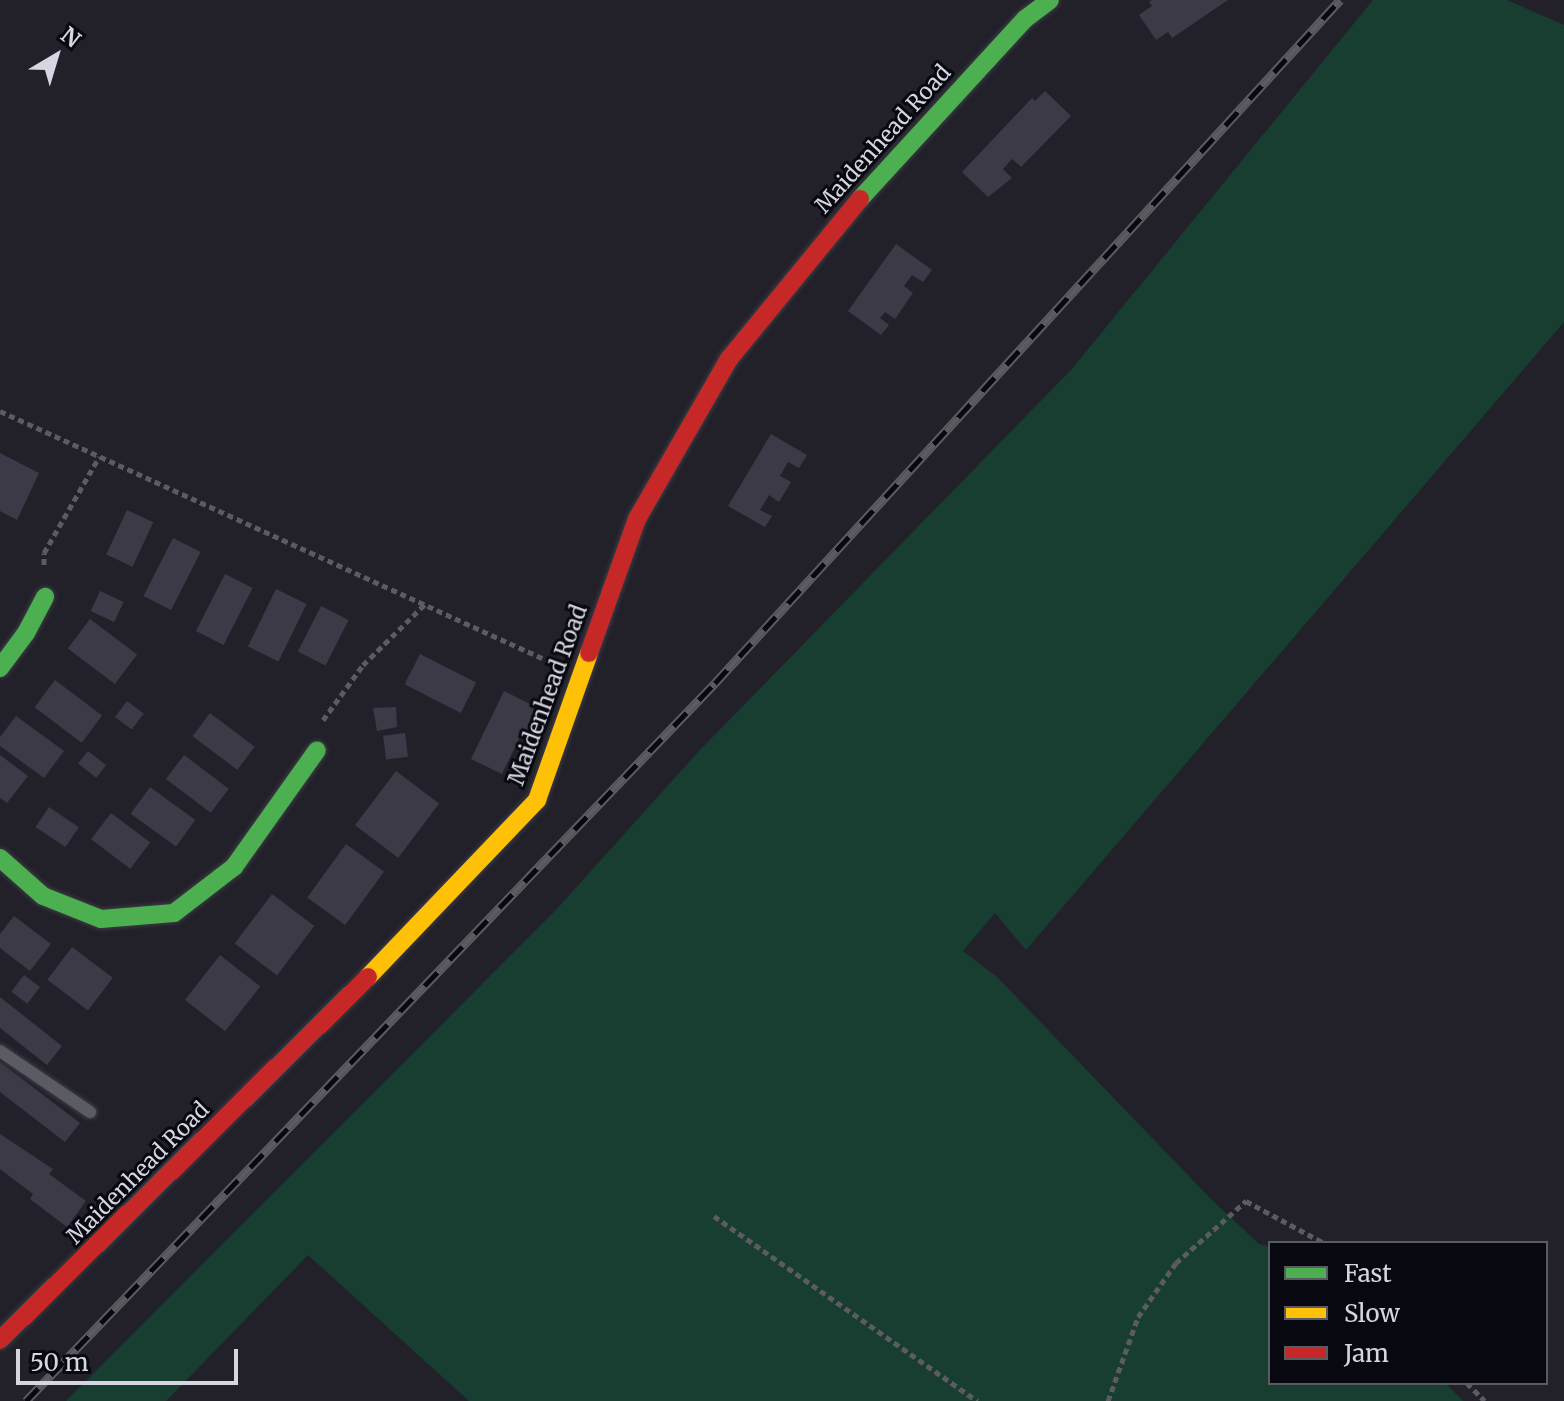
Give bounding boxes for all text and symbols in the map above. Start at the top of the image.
north arrow [16,16,96,96]
text: N [55,21,86,53]
street label: Maidenhead Road [810,60,956,218]
street label: Maidenhead Road [503,601,593,789]
street label: Maidenhead Road [62,1097,214,1249]
legend [1268,1241,1548,1385]
text: Fast [1344,1258,1392,1289]
text: Slow [1344,1298,1400,1329]
scale bar [20,1333,242,1383]
text: Jam [1344,1338,1389,1369]
text: 50 m [30,1347,89,1378]

